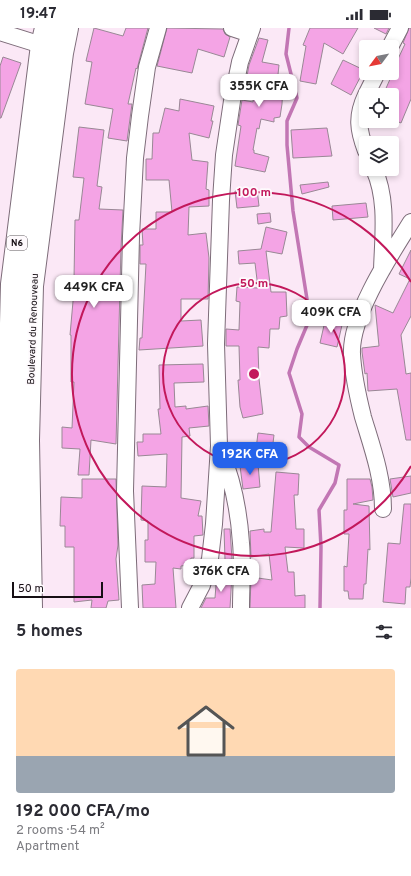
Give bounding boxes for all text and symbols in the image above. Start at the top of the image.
text: 19:47 [20,5,57,24]
north arrow [359,40,399,80]
map controls [359,40,399,176]
pin: 355K CFA [218,74,300,108]
text: 355K CFA [229,79,289,95]
button: locate [359,88,399,128]
button: layers [359,136,399,176]
text: 100 m [237,185,271,201]
road number: N6 [7,236,27,250]
street label: Boulevard du Renouveau [25,273,42,385]
pin: 449K CFA [53,275,135,309]
text: 50 m [240,276,268,292]
text: 449K CFA [64,280,124,296]
pin: 409K CFA [290,300,372,334]
text: 409K CFA [301,305,361,321]
centre of rings [247,367,261,381]
pin: 192K CFA [209,442,291,476]
text: 192K CFA [222,447,278,463]
pin: 376K CFA [180,559,262,593]
text: 376K CFA [192,564,250,580]
scale bar [12,580,103,599]
text: 50 m [18,582,44,596]
text: 5 homes [16,621,83,643]
icon: filters [373,621,395,643]
icon: home [170,695,242,767]
text: 192 000 CFA/mo [16,801,150,823]
text: 2 rooms · 54 m² [16,823,105,839]
text: Apartment [16,839,79,855]

